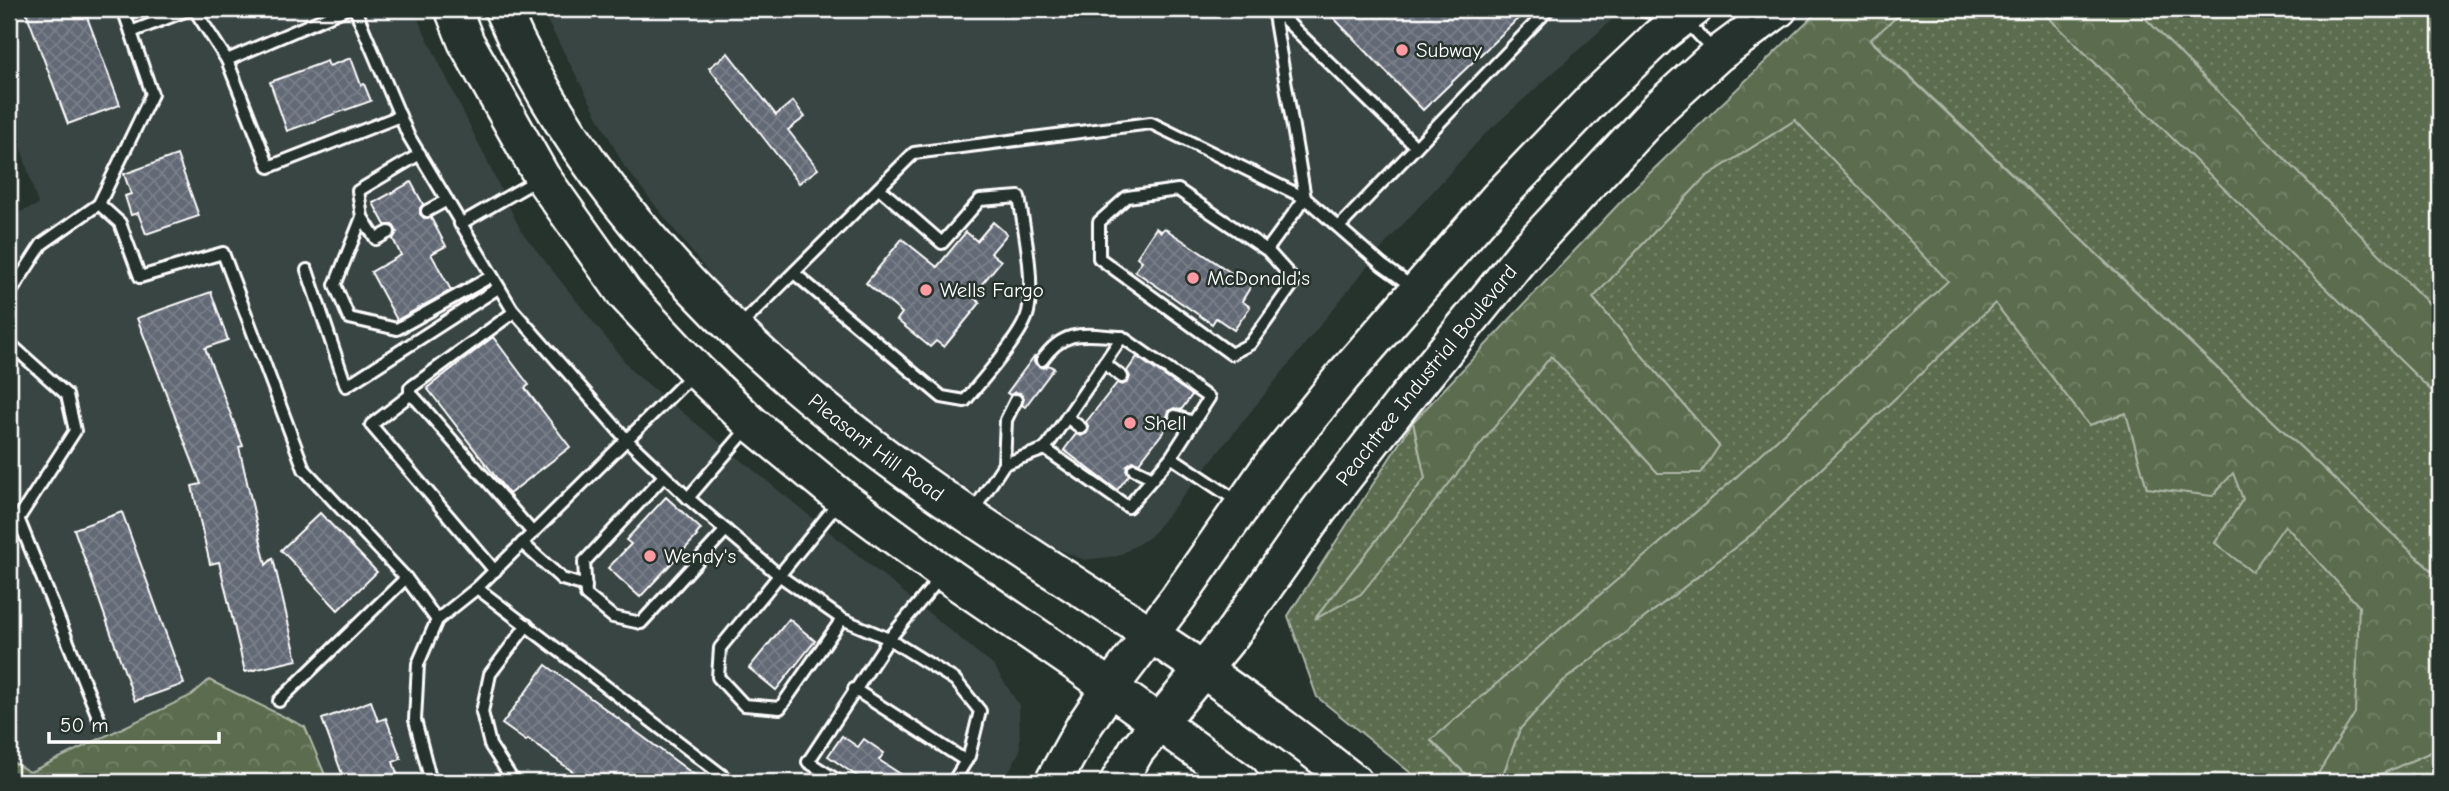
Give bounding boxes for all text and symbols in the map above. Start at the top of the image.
place label: Subway [1416,38,1482,62]
marker: Subway [1394,42,1410,58]
street label: Peachtree Industrial Boulevard [1331,260,1522,490]
place label: McDonald's [1207,266,1310,290]
marker: McDonald's [1185,270,1201,286]
place label: Wells Fargo [940,278,1044,302]
marker: Wells Fargo [918,282,934,298]
street label: Pleasant Hill Road [804,389,948,506]
place label: Shell [1144,411,1187,435]
marker: Shell [1122,415,1138,431]
place label: Wendy's [664,544,736,568]
marker: Wendy's [642,548,658,564]
scale bar [49,700,219,744]
text: 50 m [60,713,109,737]

